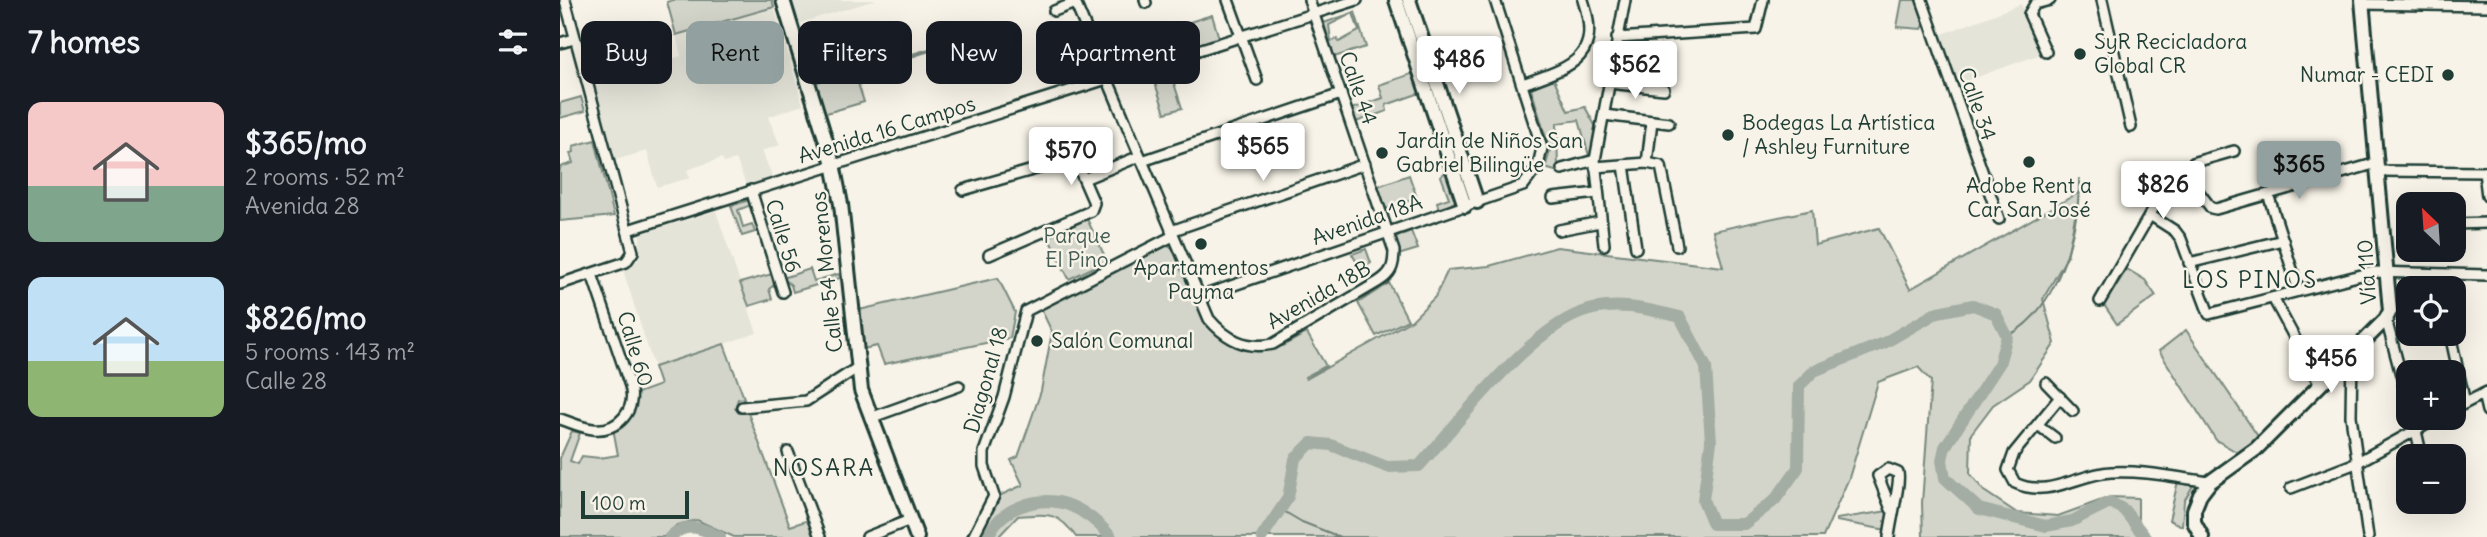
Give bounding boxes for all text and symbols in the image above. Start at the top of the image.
chip: Buy [581,21,672,84]
chip: Rent [686,21,784,84]
chip: Filters [798,21,912,84]
chip: New [926,21,1022,84]
chip: Apartment [1036,21,1200,84]
text: 7 homes [28,23,140,61]
icon: filters [494,23,532,61]
place label: SyR Recicladora Global CR [2094,28,2247,79]
pin: $486 [1418,36,1500,96]
pin: $562 [1594,42,1676,101]
text: $486 [1433,44,1485,73]
marker: SyR Recicladora Global CR [2072,46,2088,62]
street label: Calle 44 [1333,48,1384,128]
text: $562 [1609,49,1661,78]
place label: Numar - CEDI [2300,61,2434,88]
street label: Calle 34 [1952,64,2003,144]
marker: Numar - CEDI [2440,67,2456,83]
street label: Avenida 16 Campos [795,90,979,169]
place label: Bodegas La Artística / Ashley Furniture [1742,109,1935,160]
text: $365/mo [245,124,367,162]
pin: $565 [1222,124,1304,183]
place label: Jardín de Niños San Gabriel Bilingüe [1396,127,1583,178]
marker: Bodegas La Artística / Ashley Furniture [1720,127,1736,143]
pin: $570 [1030,128,1112,187]
icon: home [84,130,168,214]
text: $565 [1237,131,1289,160]
text: $570 [1045,135,1097,164]
pin: $365 [2258,142,2340,201]
marker: Jardín de Niños San Gabriel Bilingüe [1374,145,1390,161]
text: $365 [2273,149,2325,178]
marker: Adobe Rent a Car San José [2021,154,2037,170]
text: 2 rooms · 52 m² [245,162,405,191]
pin: $826 [2122,162,2204,221]
text: $826 [2137,169,2189,198]
place label: Adobe Rent a Car San José [1966,172,2092,223]
street label: Avenida 18A [1308,188,1426,251]
street label: Calle 54 Morenos [805,190,848,354]
text: Avenida 28 [245,191,360,220]
north arrow [2396,192,2466,262]
map controls [2396,192,2466,514]
street label: Calle 56 [760,196,807,276]
park label: Parque El Pino [1043,222,1111,273]
marker: Apartamentos Payma [1193,236,1209,252]
street label: Vía 110 [2351,239,2382,306]
place label: Apartamentos Payma [1133,254,1269,305]
street label: Avenida 18B [1262,254,1375,335]
district label: LOS PINOS [2182,265,2318,294]
button: locate [2396,276,2466,346]
text: $826/mo [245,299,366,337]
icon: home [84,305,168,389]
street label: Calle 60 [611,308,660,390]
street label: Diagonal 18 [957,324,1014,436]
place label: Salón Comunal [1051,327,1193,354]
marker: Salón Comunal [1029,333,1045,349]
pin: $456 [2290,336,2372,395]
text: 5 rooms · 143 m² [245,337,415,366]
text: $456 [2305,343,2357,372]
button: + [2396,360,2466,430]
text: Calle 28 [245,366,327,395]
button: − [2396,444,2466,514]
district label: NOSARA [773,453,875,482]
scale bar [581,488,690,520]
text: 100 m [592,491,646,515]

